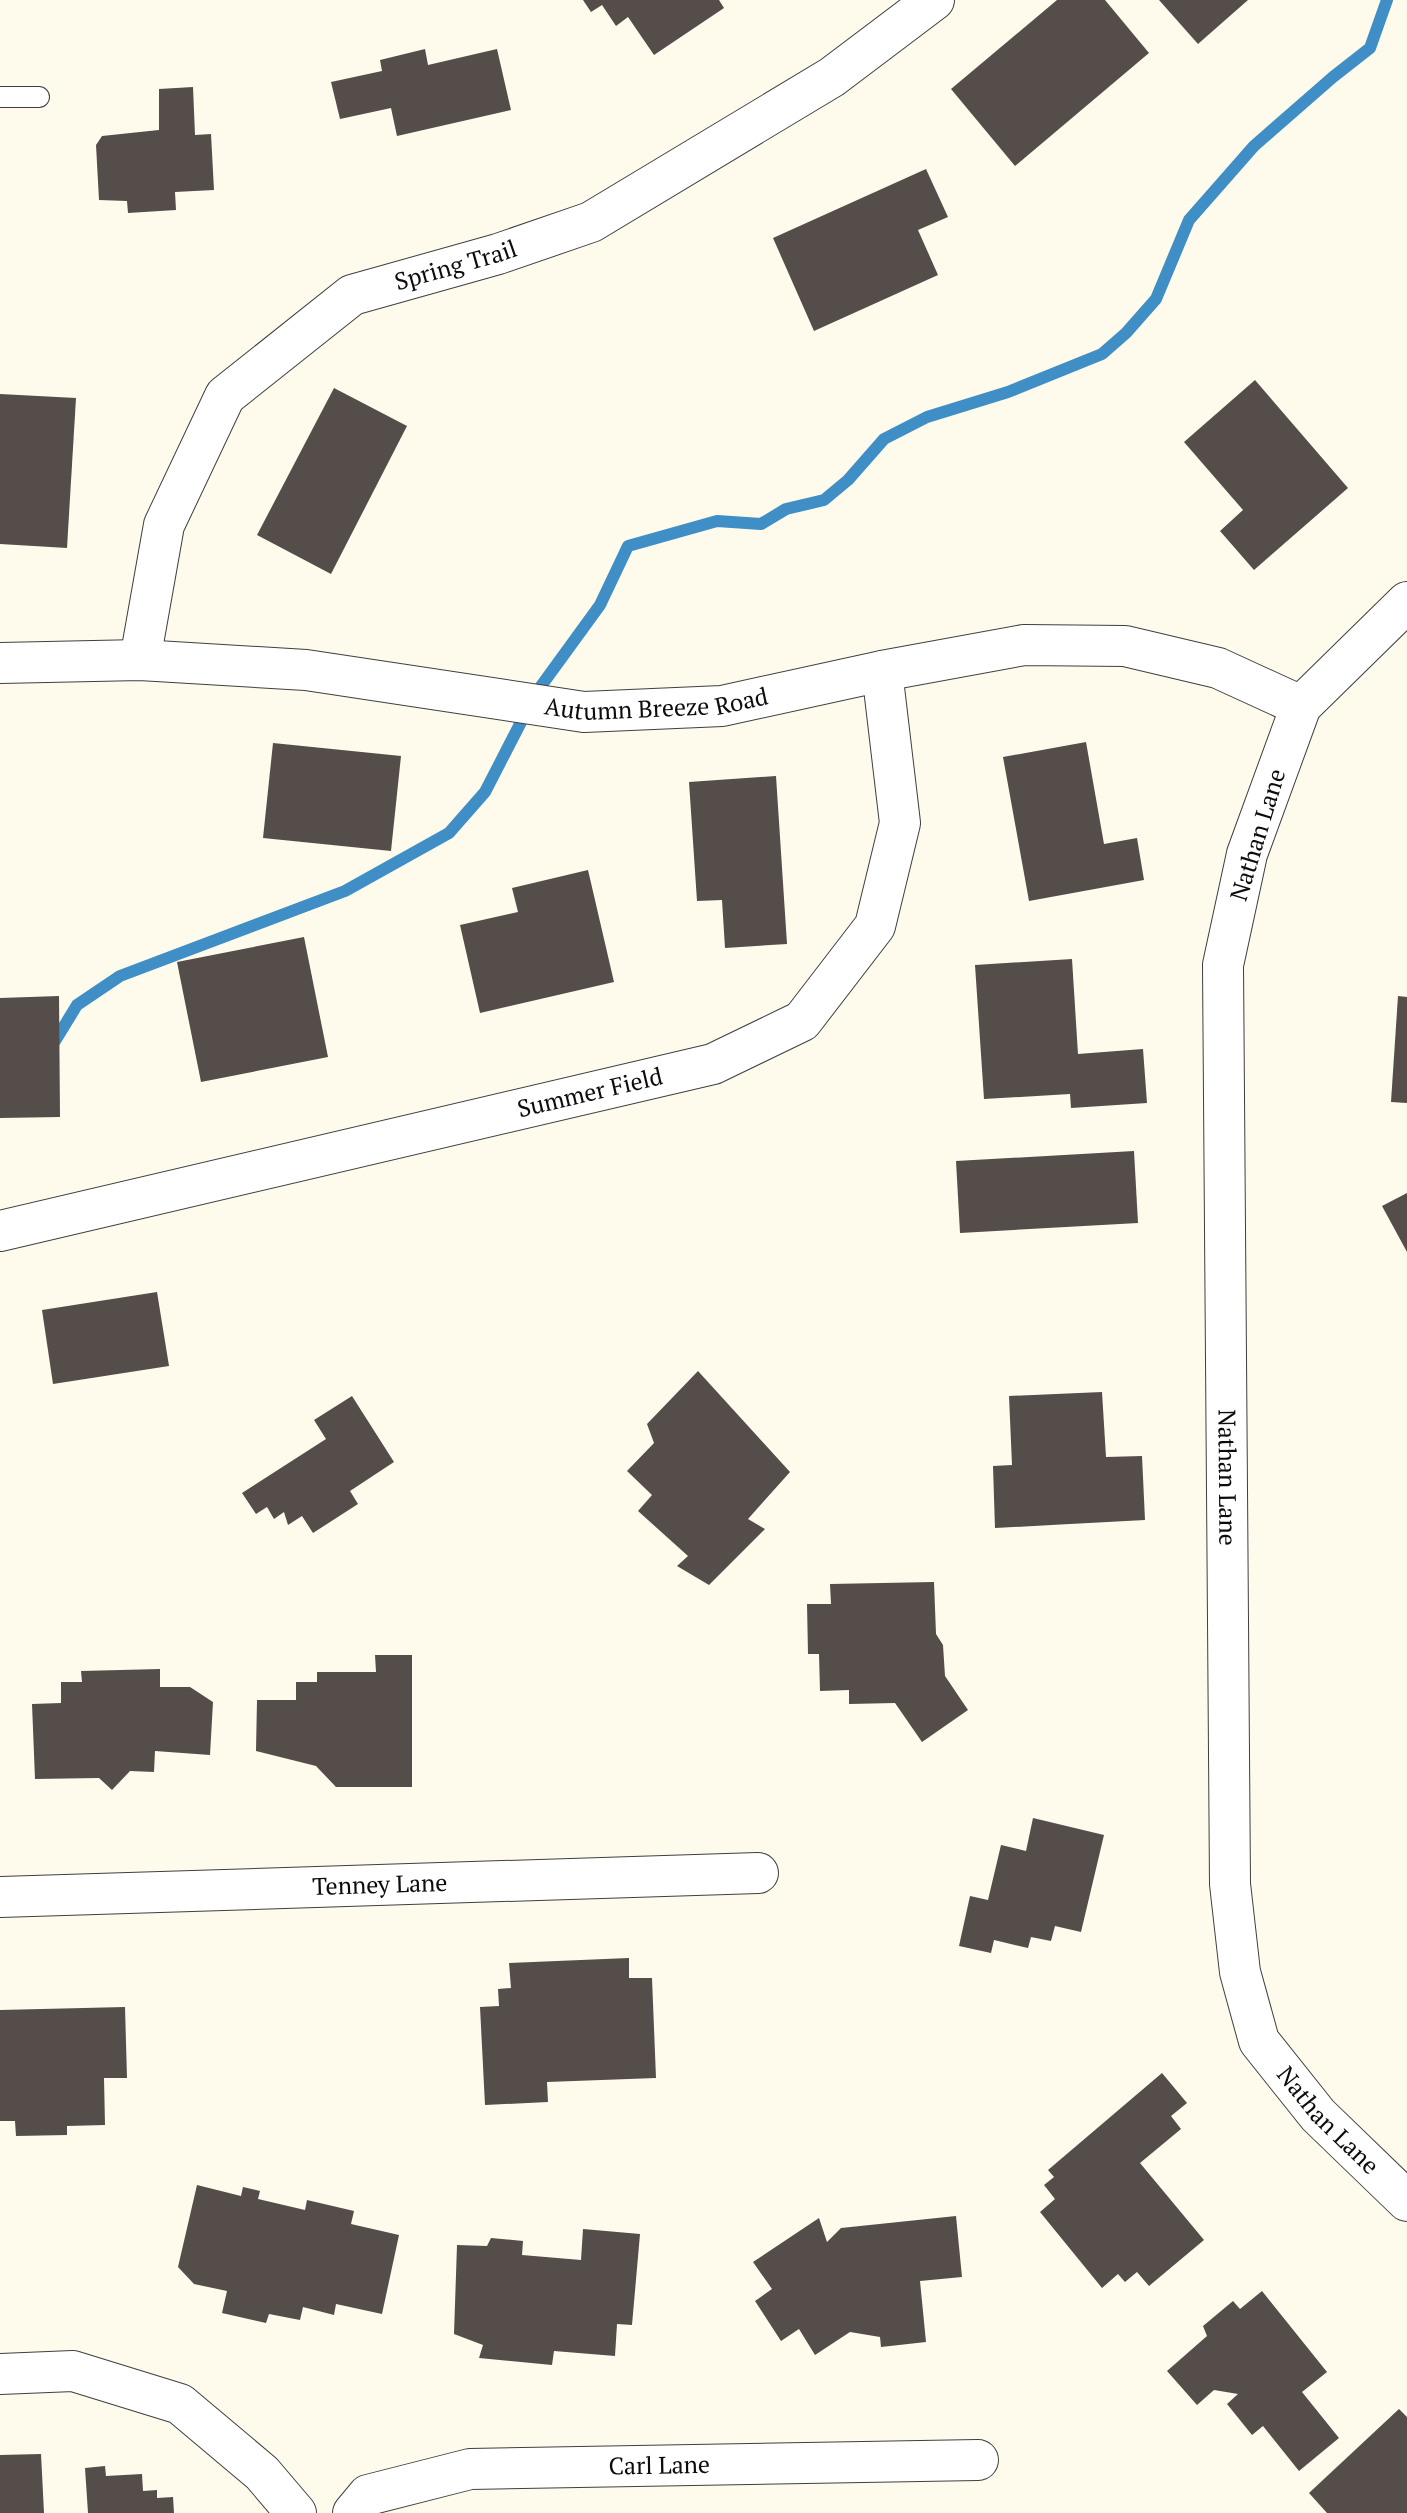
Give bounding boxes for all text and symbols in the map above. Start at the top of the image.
street label: Spring Trail [391,232,521,297]
street label: Autumn Breeze Road [542,679,771,727]
street label: Nathan Lane [1222,765,1292,905]
street label: Summer Field [514,1059,666,1124]
street label: Nathan Lane [1211,1409,1244,1546]
street label: Tenney Lane [312,1866,448,1902]
street label: Nathan Lane [1270,2059,1387,2181]
street label: Carl Lane [608,2448,710,2482]

